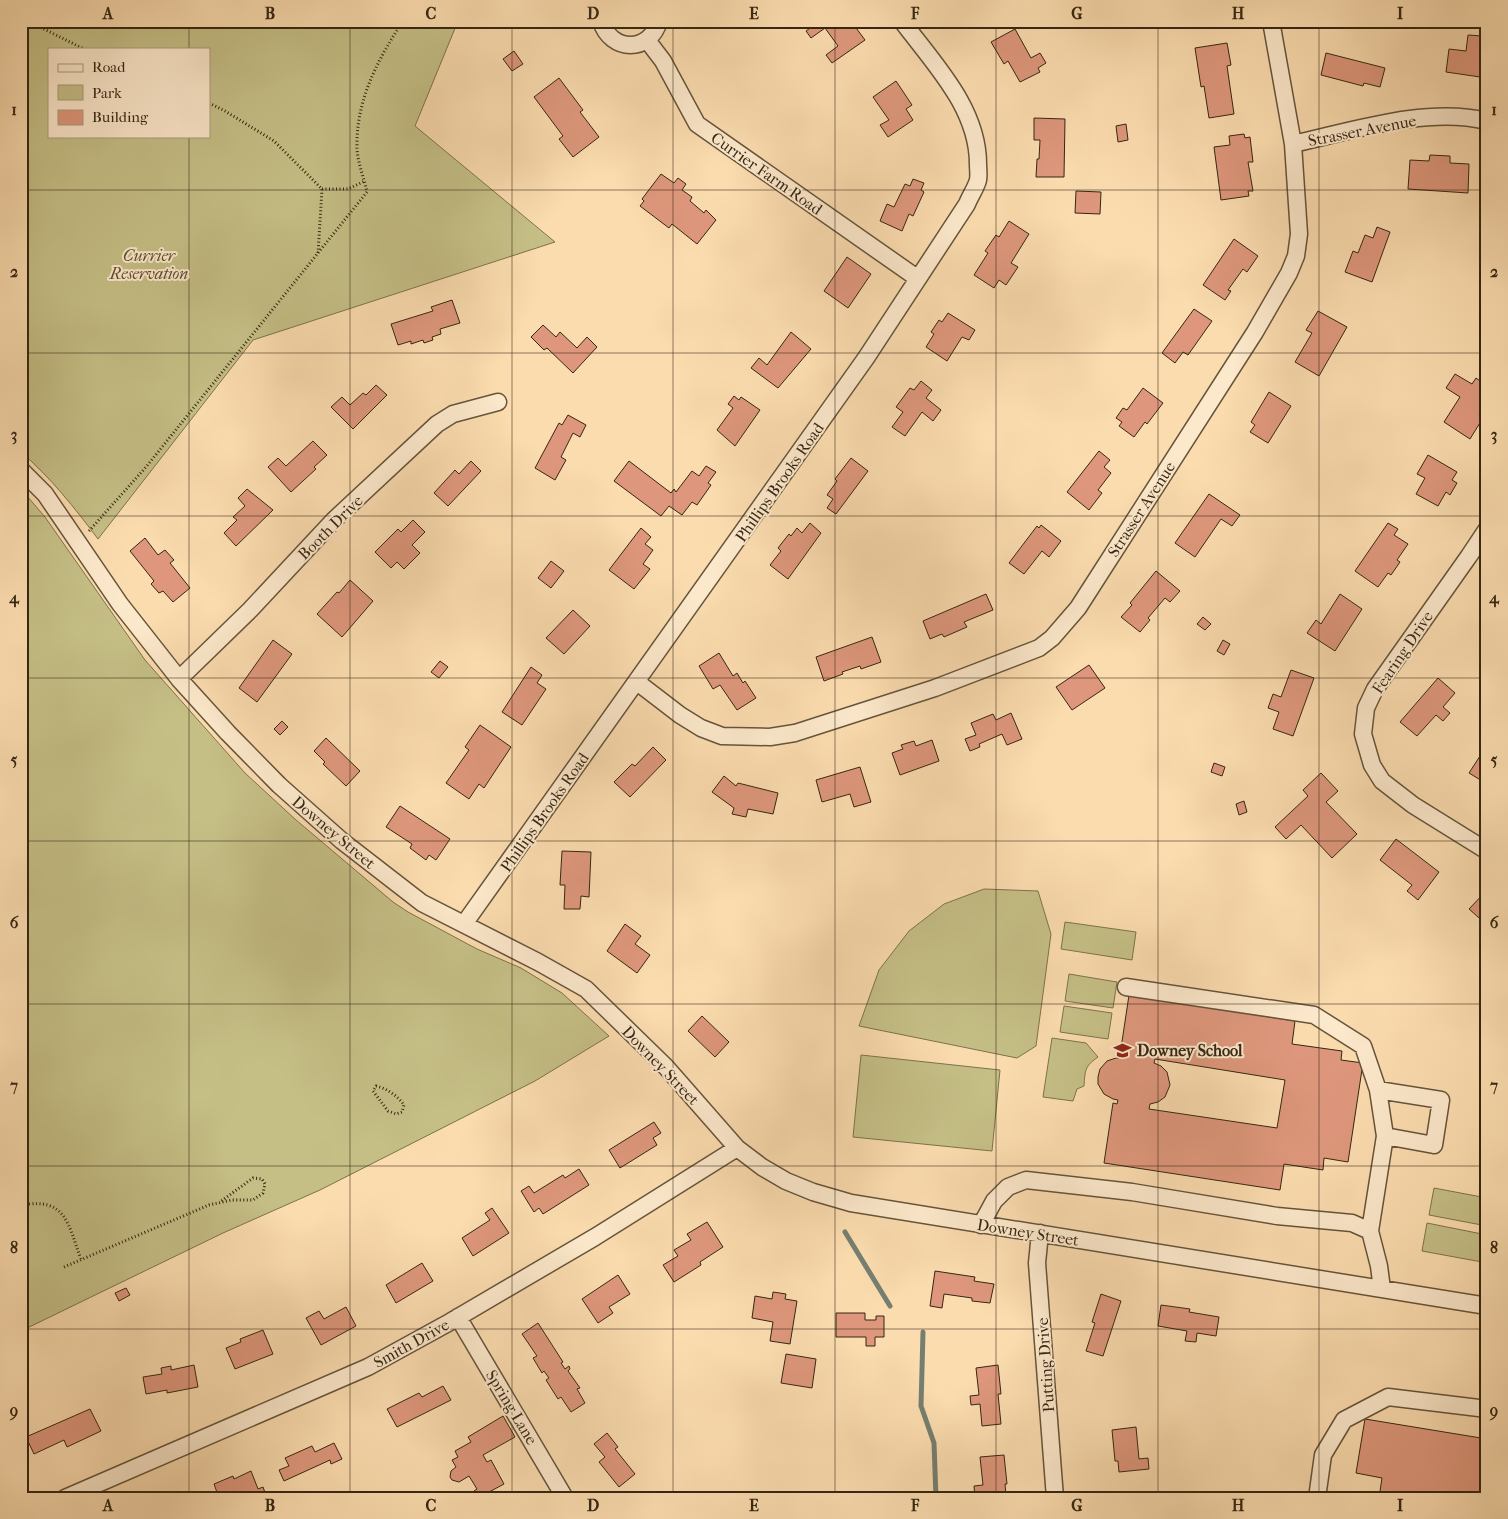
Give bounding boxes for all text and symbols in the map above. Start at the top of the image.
text: A [102,4,114,23]
text: B [265,4,275,23]
text: C [426,4,437,23]
text: D [587,4,599,23]
text: E [749,4,759,23]
text: F [910,4,920,23]
text: G [1071,4,1083,23]
text: H [1232,4,1245,23]
text: I [1397,4,1404,23]
legend [48,48,210,138]
text: Road [92,58,126,76]
text: Park [92,84,122,102]
text: 1 [11,100,17,119]
text: 1 [1491,100,1497,119]
text: Building [92,108,149,126]
street label: Strasser Avenue [1306,111,1418,150]
street label: Currier Farm Road [708,128,826,219]
park label: Currier Reservation [109,246,188,283]
text: 2 [10,262,18,281]
text: 2 [1490,262,1498,281]
street label: Phillips Brooks Road [731,419,828,546]
text: 3 [11,425,17,445]
text: 3 [1491,425,1497,445]
street label: Strasser Avenue [1104,458,1179,560]
street label: Booth Drive [294,491,367,564]
text: 4 [8,588,20,608]
text: 4 [1488,588,1500,608]
street label: Fearing Drive [1368,607,1437,697]
street label: Phillips Brooks Road [496,749,593,876]
text: 5 [11,750,18,769]
text: 5 [1491,750,1498,769]
street label: Downey Street [288,792,379,873]
text: 6 [10,913,19,932]
text: 6 [1490,913,1499,932]
street label: Downey Street [618,1022,703,1109]
school or university icon: Downey School [1113,1040,1133,1060]
place label: Downey School [1137,1041,1243,1061]
text: 7 [9,1076,18,1095]
text: 7 [1489,1076,1498,1095]
street label: Downey Street [976,1215,1081,1250]
text: 8 [10,1238,18,1257]
text: 8 [1490,1238,1498,1257]
street label: Smith Drive [370,1315,452,1372]
street label: Putting Drive [1033,1317,1058,1413]
street label: Spring Lane [482,1366,541,1448]
text: 9 [9,1401,18,1421]
text: 9 [1489,1401,1498,1421]
text: A [102,1496,114,1515]
text: B [265,1496,275,1515]
text: C [426,1496,437,1515]
text: D [587,1496,599,1515]
text: E [749,1496,759,1515]
text: F [910,1496,920,1515]
text: G [1071,1496,1083,1515]
text: H [1232,1496,1245,1515]
text: I [1397,1496,1404,1515]

